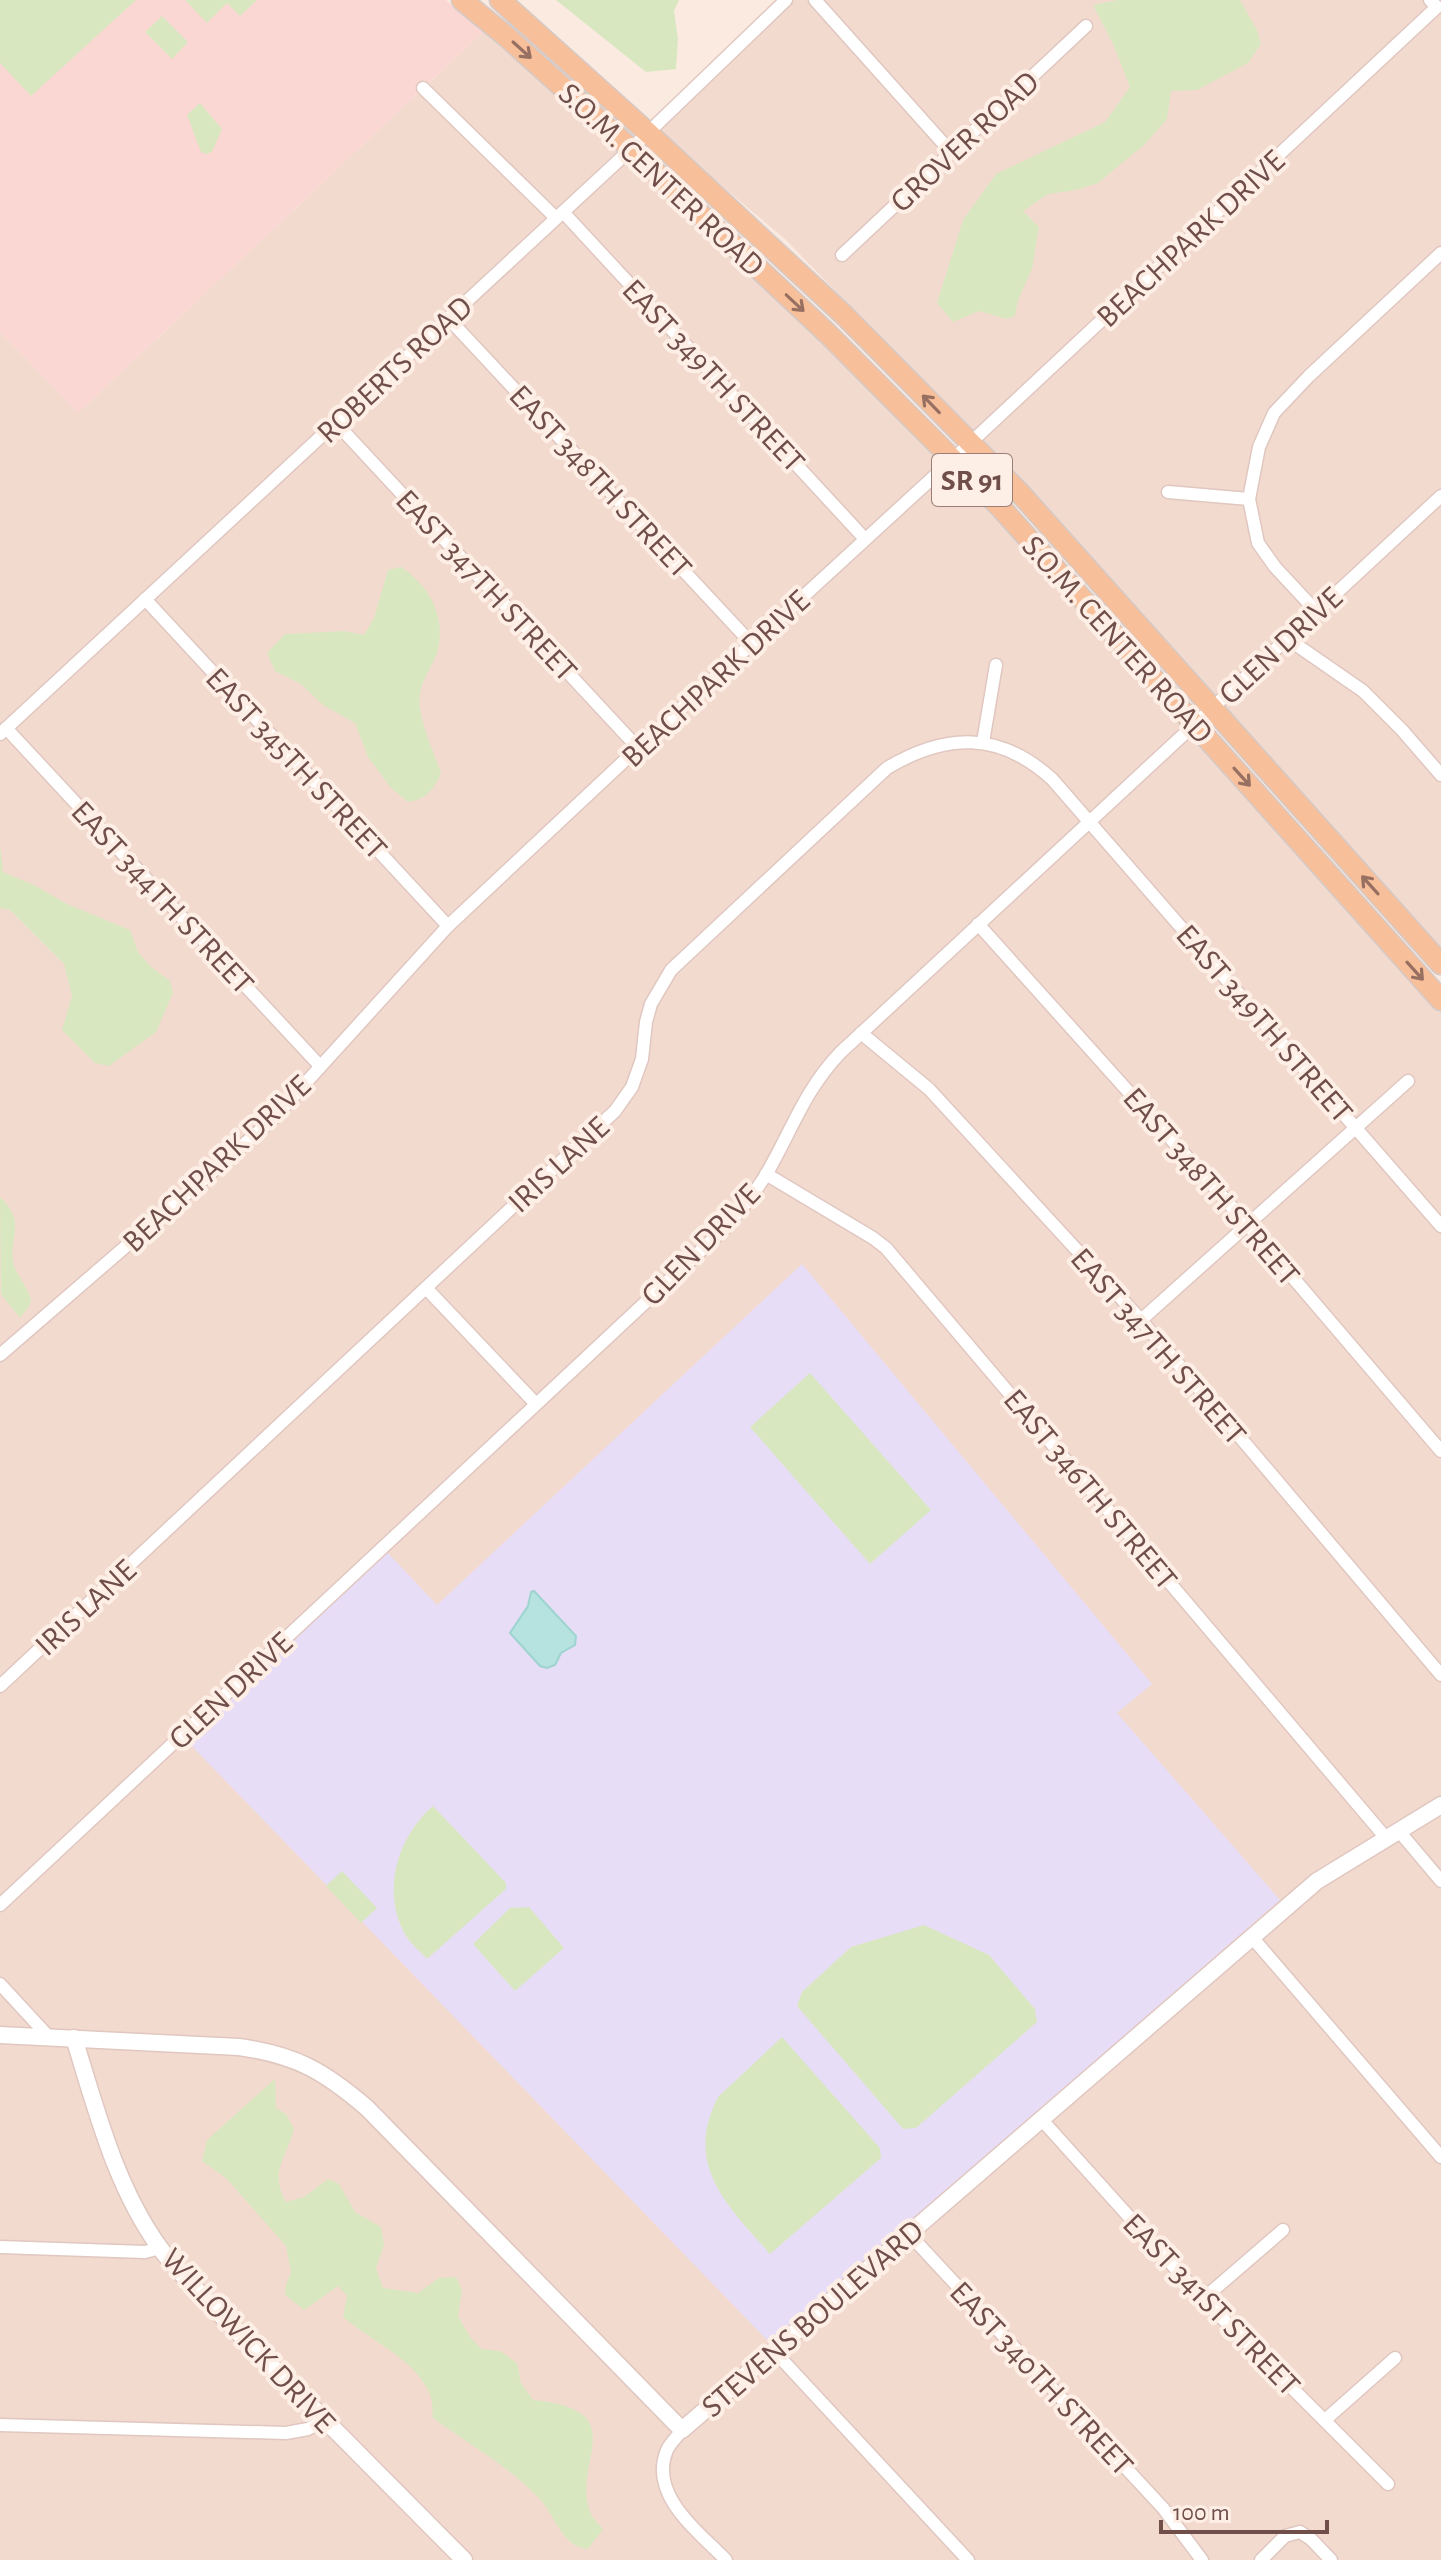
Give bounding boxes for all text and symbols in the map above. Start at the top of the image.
one-way arrow [511,41,531,59]
street label: GROVER ROAD [884,65,1045,218]
street label: S.O.M. CENTER ROAD [553,77,770,283]
street label: BEACHPARK DRIVE [1091,144,1291,333]
street label: EAST 349TH STREET [616,273,811,478]
street label: ROBERTS ROAD [311,290,478,449]
one-way arrow [785,293,805,312]
street label: EAST 348TH STREET [503,379,698,584]
one-way arrow [922,395,941,414]
road number: SR 91 [932,454,1012,506]
street label: EAST 347TH STREET [390,484,583,688]
street label: S.O.M. CENTER ROAD [1016,530,1219,750]
street label: GLEN DRIVE [1213,581,1348,710]
street label: BEACHPARK DRIVE [616,584,816,773]
street label: EAST 345TH STREET [200,662,393,866]
one-way arrow [1232,767,1250,787]
street label: EAST 344TH STREET [65,795,260,1001]
one-way arrow [1361,875,1380,895]
street label: EAST 349TH STREET [1170,919,1359,1129]
one-way arrow [1406,961,1424,981]
street label: BEACHPARK DRIVE [117,1069,317,1258]
street label: EAST 348TH STREET [1117,1082,1306,1292]
street label: IRIS LANE [502,1111,615,1219]
street label: GLEN DRIVE [635,1178,766,1312]
street label: EAST 347TH STREET [1065,1242,1252,1451]
street label: EAST 346TH STREET [997,1383,1183,1596]
street label: IRIS LANE [29,1554,142,1662]
street label: GLEN DRIVE [163,1626,298,1755]
street label: EAST 341ST STREET [1117,2208,1306,2402]
street label: STEVENS BOULEVARD [696,2214,930,2423]
street label: WILLOWICK DRIVE [155,2243,341,2439]
street label: EAST 340TH STREET [944,2275,1139,2482]
scale bar [1161,2484,1327,2534]
text: 100 m [1173,2501,1230,2525]

